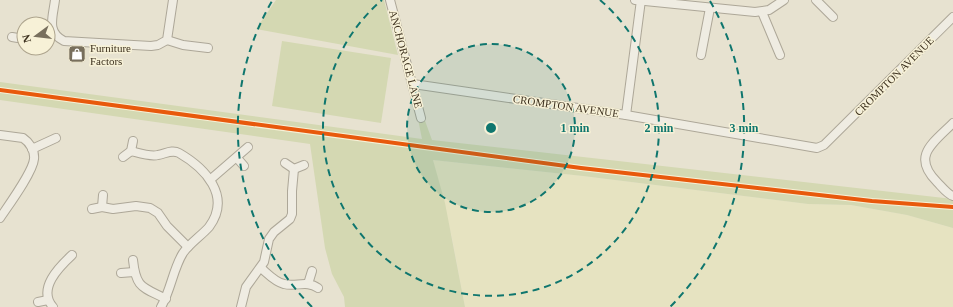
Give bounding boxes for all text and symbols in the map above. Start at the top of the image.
street label: ANCHORAGE LANE [387,9,425,110]
north arrow [16,16,56,56]
text: N [20,33,33,44]
street label: CROMPTON AVENUE [852,34,936,118]
place label: Furniture Factors [90,42,131,67]
shop icon: Furniture Factors [67,44,87,64]
street label: CROMPTON AVENUE [512,93,620,119]
centre of rings [484,121,498,135]
text: 1 min [560,121,590,135]
text: 2 min [644,121,674,135]
text: 3 min [729,121,759,135]

